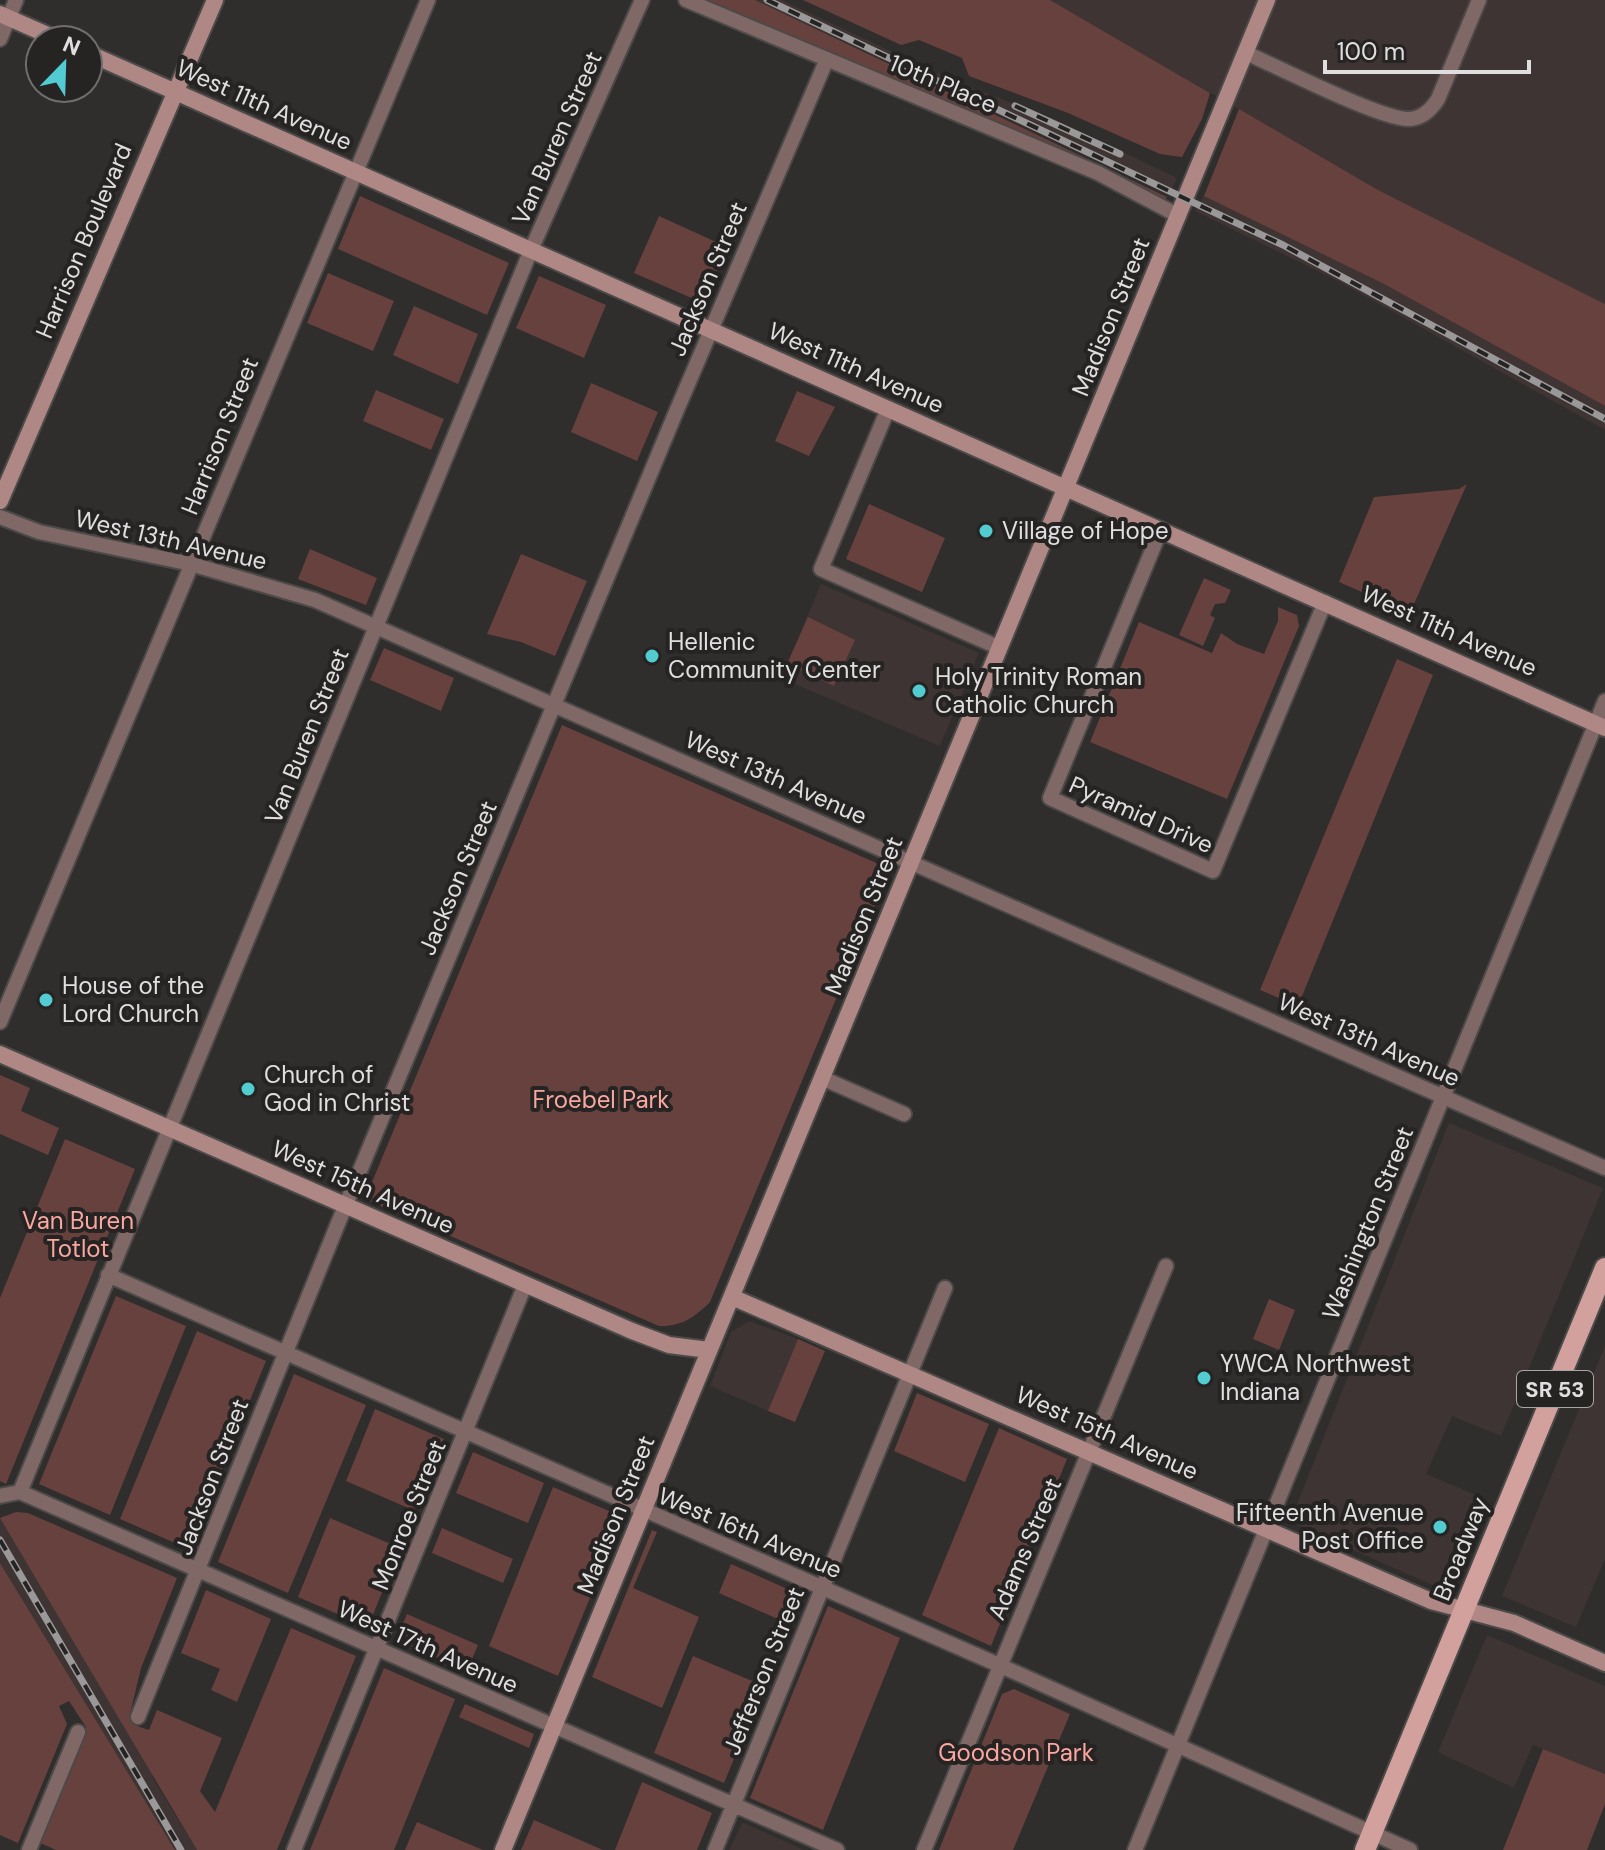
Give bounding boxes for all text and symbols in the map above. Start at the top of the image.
north arrow [24,24,104,104]
scale bar [1325,24,1529,74]
text: N [59,30,85,63]
text: 100 m [1337,36,1405,67]
street label: Van Buren Street [504,46,609,229]
street label: 10th Place [885,47,1001,120]
street label: West 11th Avenue [172,52,357,157]
street label: Harrison Boulevard [28,139,139,343]
street label: Jackson Street [661,197,754,361]
street label: Madison Street [1065,233,1156,401]
street label: West 11th Avenue [764,315,949,420]
street label: Harrison Street [174,352,265,519]
street label: West 13th Avenue [72,502,270,577]
place label: Village of Hope [1002,515,1169,546]
marker: Village of Hope [977,522,995,540]
street label: West 11th Avenue [1357,578,1542,683]
place label: Hellenic Community Center [668,626,881,685]
street label: Van Buren Street [257,644,356,828]
marker: Hellenic Community Center [643,647,661,665]
place label: Holy Trinity Roman Catholic Church [935,661,1142,720]
marker: Holy Trinity Roman Catholic Church [910,682,928,700]
street label: West 13th Avenue [680,724,872,832]
street label: Pyramid Drive [1064,769,1218,860]
street label: Jackson Street [411,796,504,960]
street label: Madison Street [818,832,909,1000]
place label: House of the Lord Church [62,970,204,1029]
street label: West 13th Avenue [1273,986,1465,1094]
marker: House of the Lord Church [37,991,55,1009]
place label: Church of God in Christ [264,1059,410,1118]
marker: Church of God in Christ [239,1080,257,1098]
park label: Froebel Park [533,1084,669,1115]
street label: Washington Street [1315,1122,1420,1324]
street label: West 15th Avenue [267,1132,459,1241]
park label: Van Buren Totlot [22,1205,134,1264]
place label: YWCA Northwest Indiana [1220,1348,1411,1407]
marker: YWCA Northwest Indiana [1195,1369,1213,1387]
road number: SR 53 [1517,1371,1593,1407]
street label: West 15th Avenue [1011,1378,1203,1487]
street label: Jackson Street [168,1394,256,1559]
street label: Madison Street [570,1431,661,1599]
street label: Monroe Street [364,1435,453,1594]
street label: Adams Street [981,1473,1068,1624]
street label: West 16th Avenue [654,1480,847,1585]
street label: Broadway [1426,1492,1495,1605]
place label: Fifteenth Avenue Post Office [1236,1497,1424,1556]
marker: Fifteenth Avenue Post Office [1431,1518,1449,1536]
street label: Jefferson Street [716,1582,811,1759]
street label: West 17th Avenue [333,1593,523,1700]
park label: Goodson Park [938,1737,1094,1768]

